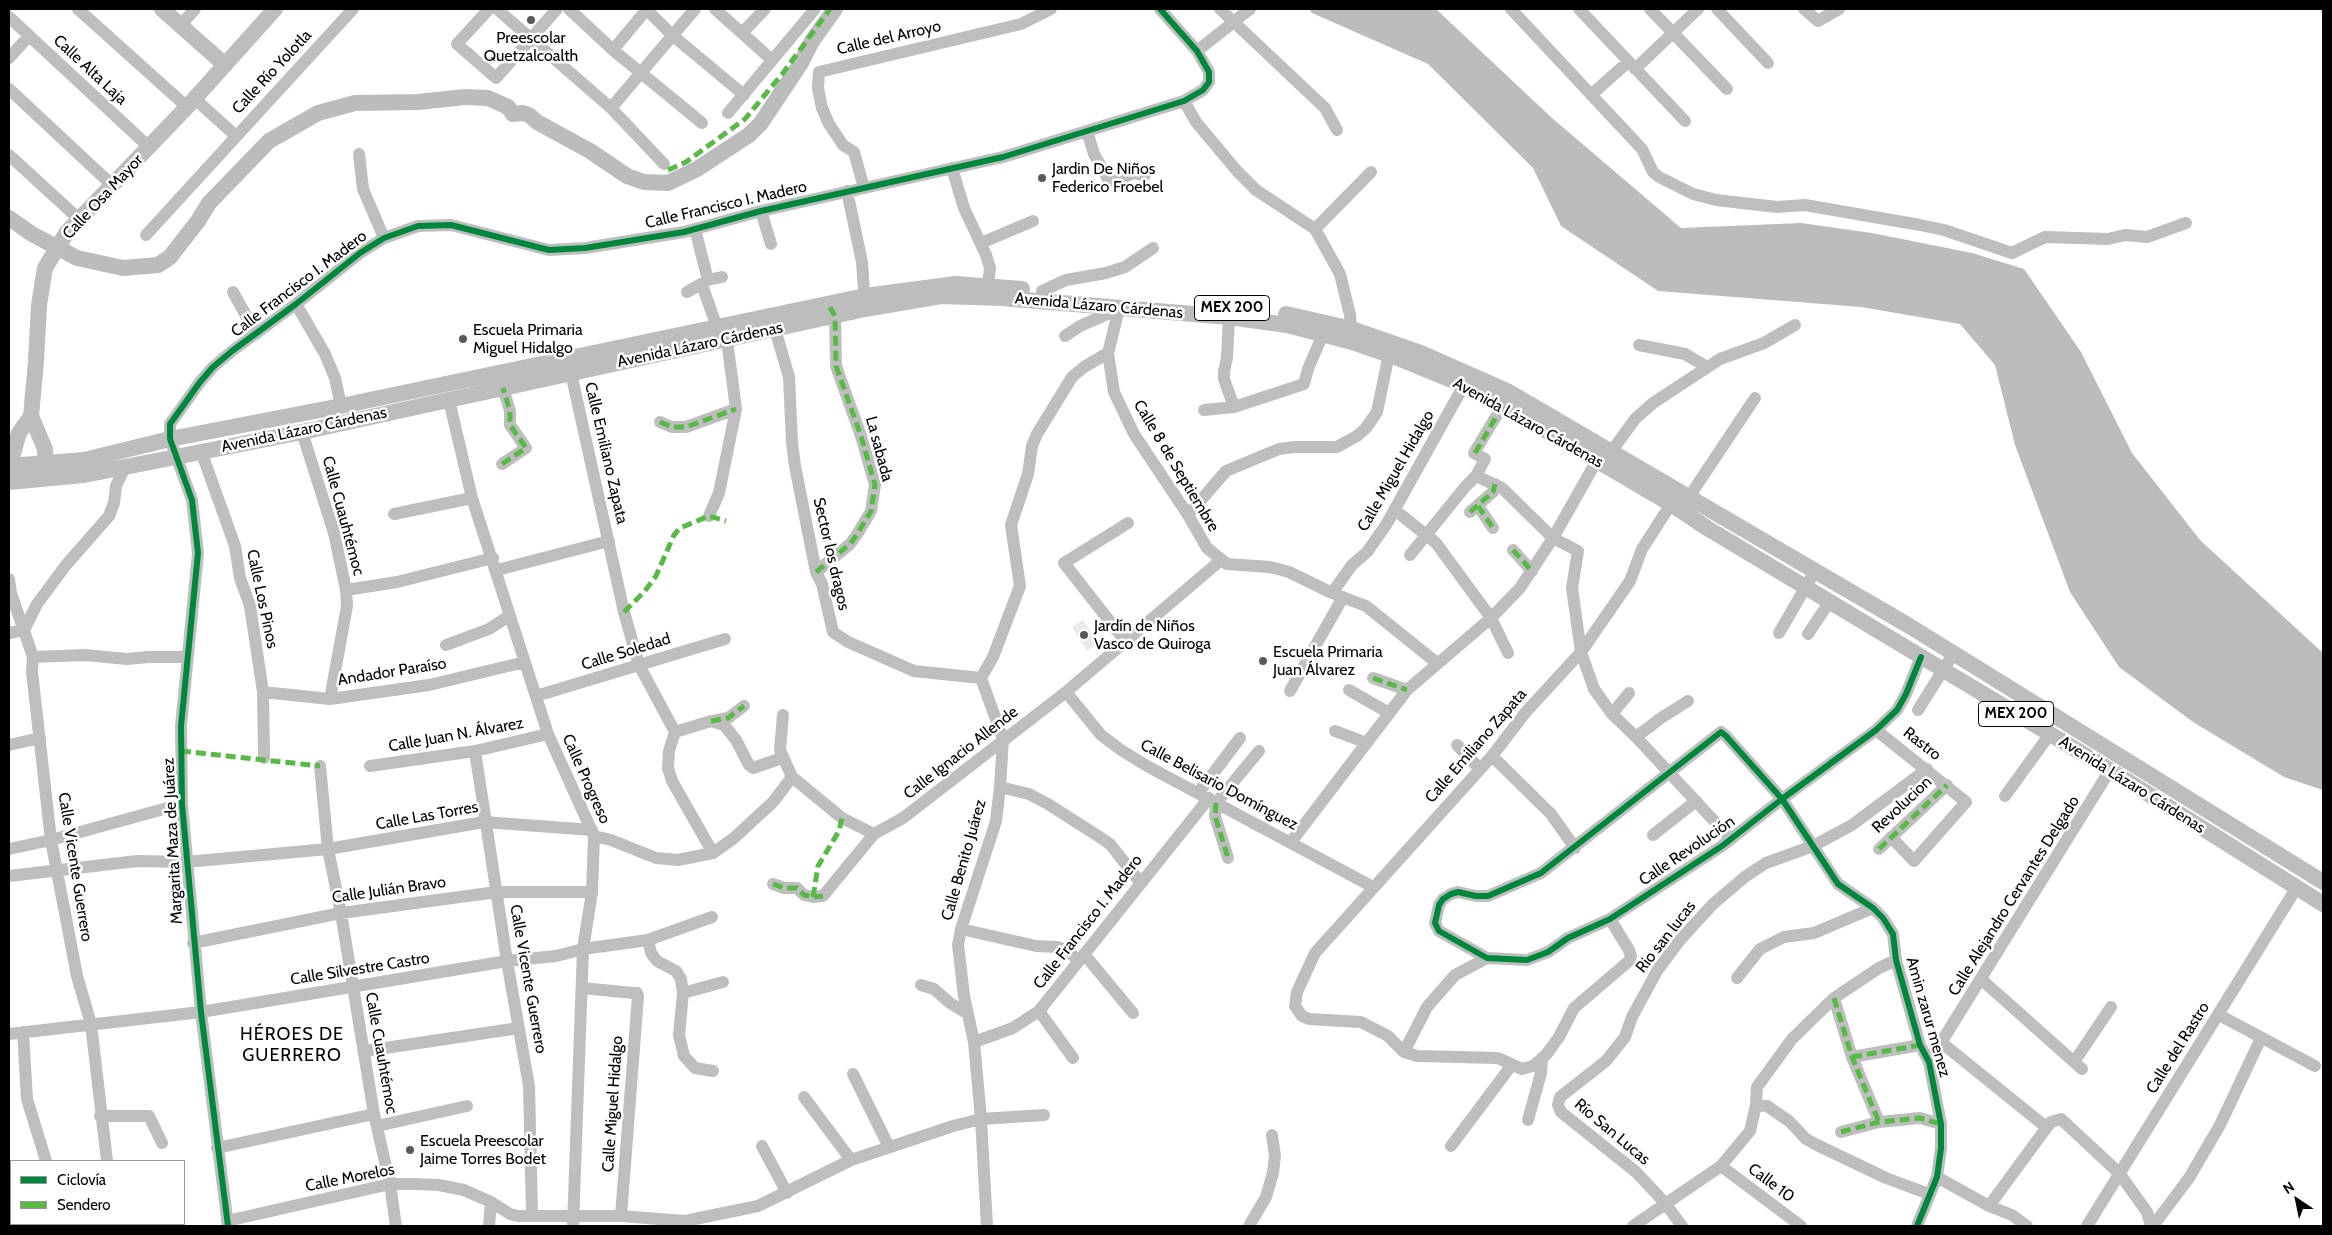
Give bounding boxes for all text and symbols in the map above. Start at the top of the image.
marker: Preescolar Quetzalcoalth [525,14,537,26]
street label: Calle del Arroyo [835,17,943,59]
street label: Calle Río Yolotla [228,26,316,118]
place label: Preescolar Quetzalcoalth [484,28,578,66]
street label: Calle Alta Laja [49,31,131,109]
street label: Calle Osa Mayor [59,151,147,243]
place label: Jardin De Niños Federico Froebel [1052,159,1163,197]
marker: Jardin De Niños Federico Froebel [1036,172,1048,184]
street label: Calle Francisco I. Madero [643,177,809,233]
street label: Calle Francisco I. Madero [227,227,371,341]
street label: Avenida Lázaro Cárdenas [1014,289,1184,323]
road number: MEX 200 [1194,296,1270,320]
street label: Avenida Lázaro Cárdenas [616,318,784,372]
place label: Escuela Primaria Miguel Hidalgo [473,320,583,358]
marker: Escuela Primaria Miguel Hidalgo [457,333,469,345]
street label: Avenida Lázaro Cárdenas [1450,374,1606,472]
street label: Calle Emiliano Zapata [580,380,632,526]
street label: Calle 8 de Septiembre [1129,397,1223,535]
street label: Avenida Lázaro Cárdenas [220,403,388,457]
street label: Calle Miguel Hidalgo [1354,407,1438,535]
street label: La sabada [861,414,897,484]
street label: Calle Cuauhtémoc [318,454,368,578]
street label: Sector los dragos [809,496,853,612]
street label: Calle Los Pinos [242,548,282,650]
place label: Jardín de Niños Vasco de Quiroga [1094,616,1211,654]
street label: Calle Soledad [579,629,673,675]
marker: Jardín de Niños Vasco de Quiroga [1078,629,1090,641]
place label: Escuela Primaria Juan Álvarez [1273,642,1383,680]
street label: Andador Paraíso [336,654,448,690]
marker: Escuela Primaria Juan Álvarez [1257,655,1269,667]
street label: Calle Emiliano Zapata [1421,685,1531,807]
street label: Calle Ignacio Allende [900,702,1022,804]
road number: MEX 200 [1978,702,2054,726]
street label: Calle Juan N. Álvarez [387,714,525,756]
street label: Rastro [1899,723,1945,765]
street label: Calle Progreso [558,731,614,827]
street label: Avenida Lázaro Cárdenas [2055,732,2209,838]
street label: Calle Belisario Domínguez [1137,735,1301,835]
street label: Margarita Maza de Juárez [159,757,187,925]
street label: Revolucion [1868,773,1936,837]
street label: Calle Vicente Guerrero [54,791,96,943]
street label: Calle Alejandro Cervantes Delgado [1944,792,2084,1000]
street label: Calle Benito Juárez [938,797,990,923]
street label: Calle Las Torres [374,798,480,834]
street label: Calle Revolución [1635,812,1739,890]
street label: Calle Francisco I. Madero [1030,851,1146,993]
street label: Calle Julián Bravo [331,873,447,907]
street label: Rio san lucas [1632,897,1700,977]
street label: Calle Vicente Guerrero [505,903,551,1055]
street label: Calle Silvestre Castro [289,948,431,990]
street label: Amin zarur menez [1902,955,1954,1079]
street label: Calle Cuauhtémoc [361,991,401,1115]
street label: Calle del Rastro [2142,999,2214,1097]
district label: HÉROES DE GUERRERO [239,1024,345,1066]
street label: Calle Miguel Hidalgo [599,1035,627,1173]
street label: Río San Lucas [1570,1095,1654,1169]
place label: Escuela Preescolar Jaime Torres Bodet [420,1131,546,1169]
marker: Escuela Preescolar Jaime Torres Bodet [404,1144,416,1156]
street label: Calle 10 [1744,1159,1798,1207]
legend [10,1160,185,1225]
street label: Calle Morelos [304,1160,396,1196]
text: Ciclovía [57,1171,106,1189]
north arrow [2272,1175,2322,1225]
text: N [2279,1177,2298,1198]
text: Sendero [57,1196,111,1214]

